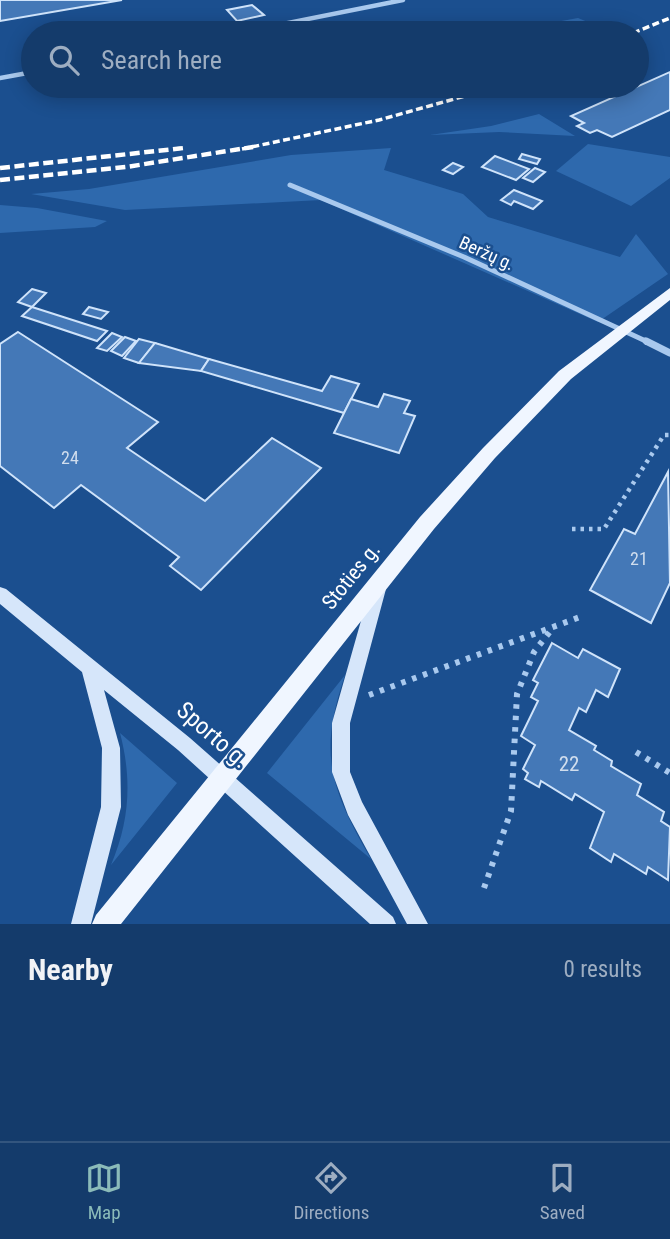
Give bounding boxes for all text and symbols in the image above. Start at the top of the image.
search box [21,21,649,98]
icon: search [45,41,83,79]
text: Search here [101,45,222,75]
street label: Beržų g. [456,232,518,274]
house number: 24 [61,447,79,468]
street label: Stoties g. [317,538,385,614]
house number: 21 [630,548,648,569]
street label: Sporto g. [171,696,255,774]
house number: 22 [559,752,579,776]
text: Nearby [28,952,113,987]
text: 0 results [564,956,642,983]
tab: Map [85,1159,123,1224]
tab: Directions [293,1159,369,1224]
tab: Saved [540,1159,585,1224]

